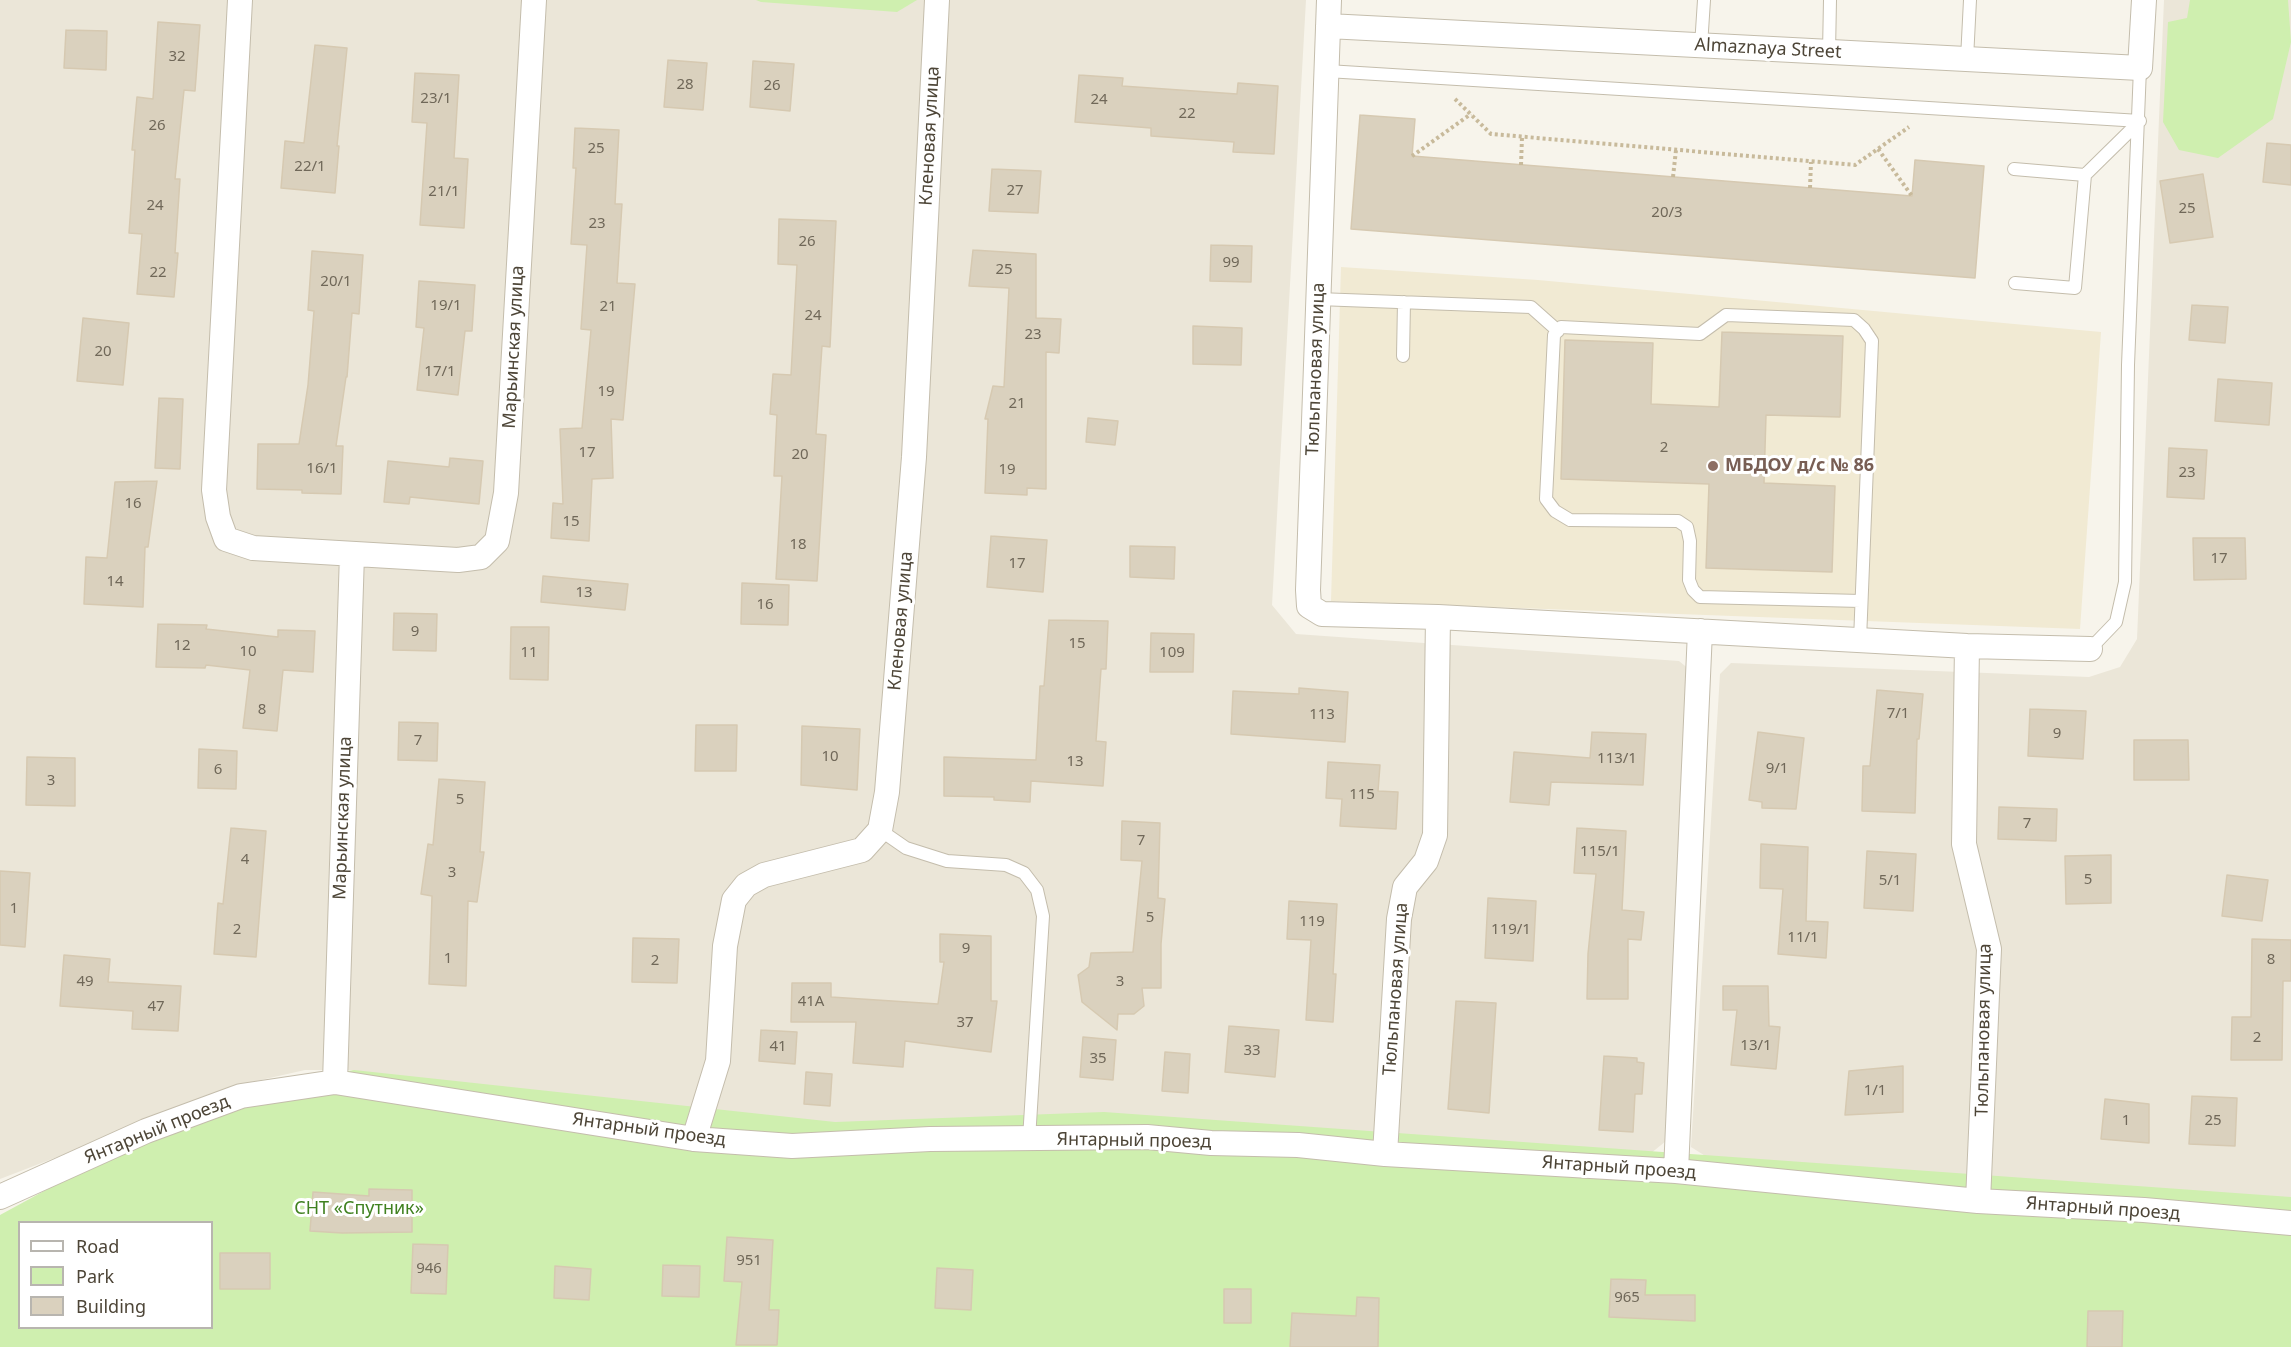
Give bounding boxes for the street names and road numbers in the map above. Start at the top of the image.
street label: Almaznaya Street [1694,34,1842,64]
street label: Кленовая улица [916,66,944,206]
street label: Марьинская улица [499,265,529,429]
street label: Тюльпановая улица [1302,282,1330,456]
street label: Кленовая улица [884,550,918,692]
street label: Марьинская улица [329,736,357,900]
street label: Тюльпановая улица [1379,902,1413,1076]
street label: Тюльпановая улица [1972,943,1996,1117]
street label: Янтарный проезд [81,1091,233,1169]
street label: Янтарный проезд [571,1109,727,1151]
street label: Янтарный проезд [1057,1129,1211,1153]
street label: Янтарный проезд [1541,1152,1697,1184]
street label: Янтарный проезд [2025,1193,2181,1225]

